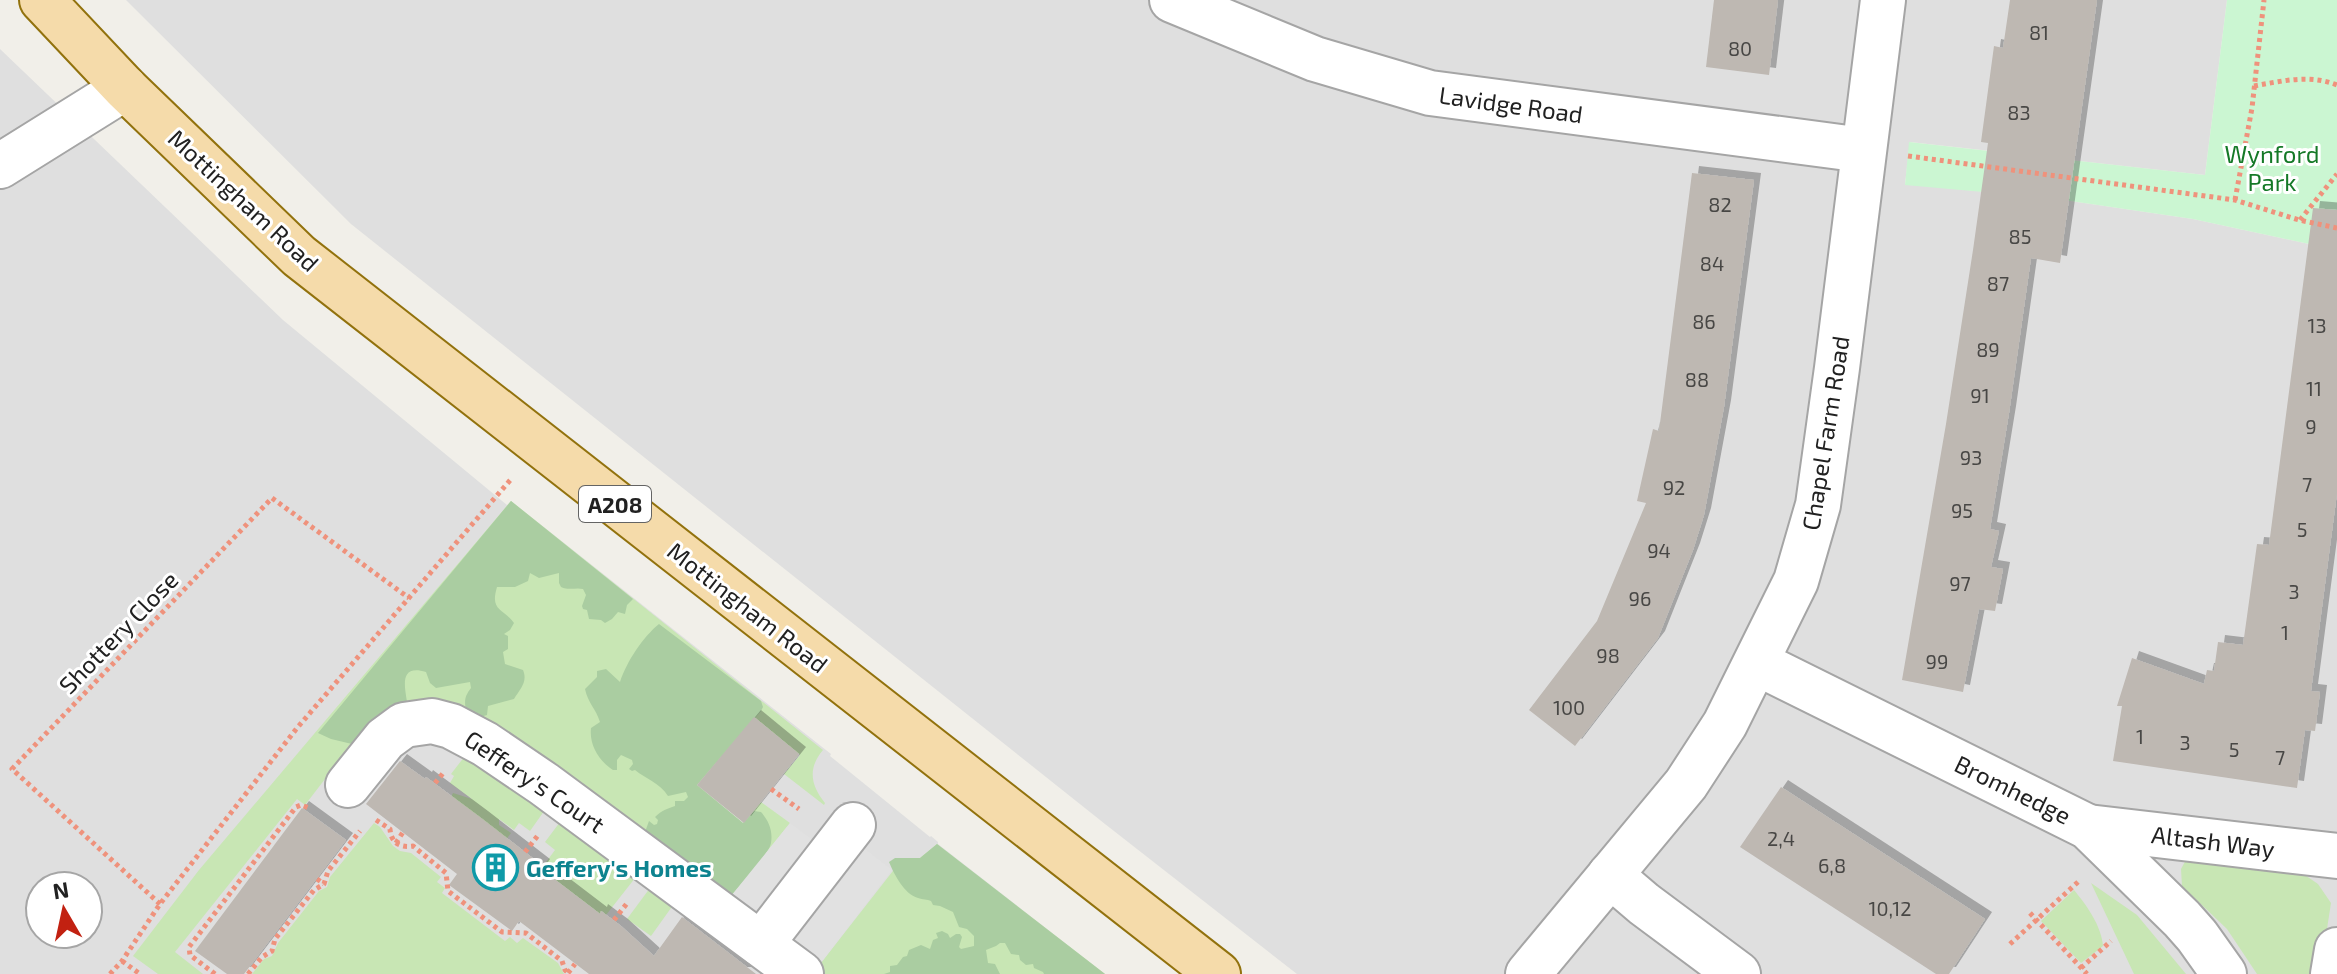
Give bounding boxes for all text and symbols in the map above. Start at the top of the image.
house number: 81 [2029,20,2049,44]
house number: 80 [1728,36,1752,60]
street label: Lavidge Road [1437,80,1585,128]
house number: 83 [2007,100,2031,124]
street label: Mottingham Road [163,123,325,277]
park label: Wynford Park [2224,139,2320,196]
house number: 82 [1708,192,1732,216]
house number: 85 [2009,224,2031,248]
house number: 84 [1700,251,1724,275]
house number: 87 [1987,271,2009,295]
house number: 86 [1692,309,1716,333]
house number: 13 [2307,313,2327,337]
street label: Chapel Farm Road [1795,334,1855,532]
house number: 89 [1976,337,2000,361]
house number: 88 [1685,367,1709,391]
house number: 11 [2306,376,2322,400]
house number: 91 [1970,383,1990,407]
house number: 9 [2305,414,2317,438]
house number: 93 [1960,445,1982,469]
house number: 7 [2302,472,2312,496]
house number: 92 [1663,475,1685,499]
road number: A208 [579,486,651,522]
house number: 95 [1951,498,1973,522]
house number: 5 [2297,517,2307,541]
street label: Mottingham Road [662,536,834,678]
house number: 94 [1647,538,1671,562]
street label: Shottery Close [52,565,184,699]
house number: 97 [1949,571,1971,595]
house number: 3 [2288,579,2300,603]
house number: 96 [1629,586,1651,610]
house number: 1 [2281,620,2289,644]
house number: 98 [1596,643,1620,667]
house number: 99 [1926,649,1948,673]
house number: 100 [1553,695,1585,719]
street label: Geffery's Court [460,724,610,838]
house number: 1 [2136,724,2144,748]
house number: 3 [2179,730,2191,754]
house number: 5 [2229,737,2239,761]
house number: 7 [2275,745,2285,769]
street label: Bromhedge [1950,748,2076,830]
street label: Altash Way [2150,819,2276,863]
house number: 2,4 [1767,826,1795,850]
building icon: Geffery's Homes [471,843,519,891]
place label: Geffery's Homes [526,853,712,882]
house number: 6,8 [1818,853,1846,877]
north arrow [24,870,104,950]
text: N [51,875,71,903]
house number: 10,12 [1869,896,1911,920]

